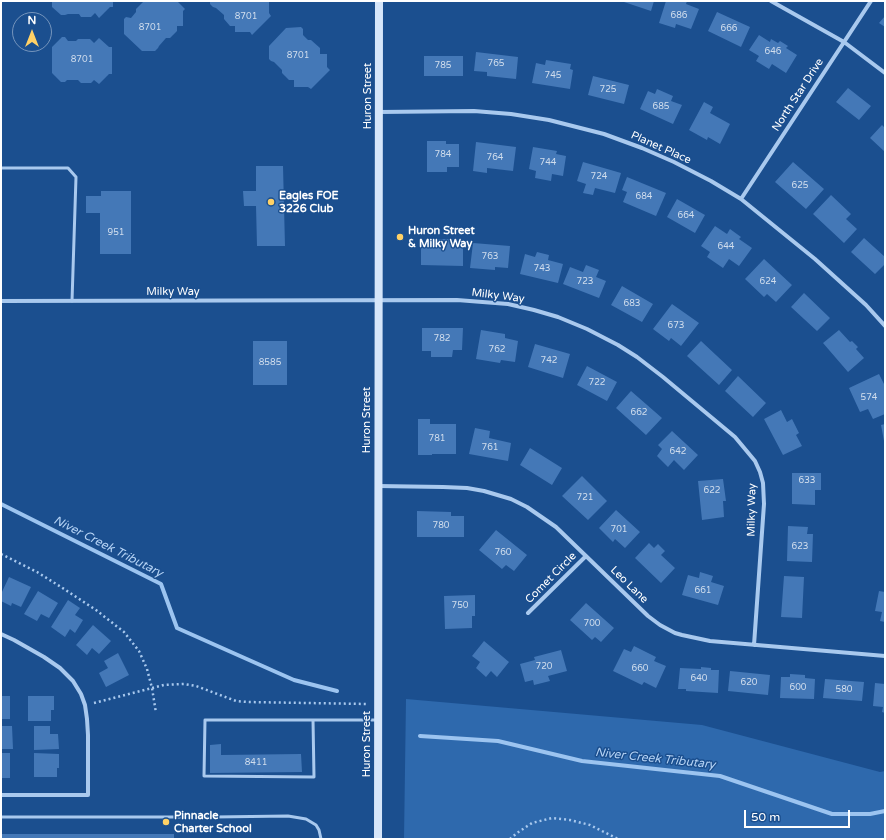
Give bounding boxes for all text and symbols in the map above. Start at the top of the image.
house number: 686 [671,11,687,21]
north arrow [12,12,52,52]
house number: 8701 [235,12,257,22]
text: N [28,14,36,27]
house number: 8701 [139,23,161,33]
house number: 666 [721,24,737,34]
house number: 646 [765,47,781,57]
house number: 8701 [287,51,309,61]
house number: 8701 [71,55,93,65]
street label: North Star Drive [769,56,827,134]
house number: 765 [488,59,504,69]
house number: 785 [435,61,451,71]
street label: Huron Street [361,63,375,129]
house number: 745 [545,71,561,81]
house number: 725 [600,85,616,95]
house number: 685 [653,102,669,112]
street label: Planet Place [629,129,693,167]
house number: 784 [435,150,451,160]
house number: 764 [487,153,503,163]
house number: 744 [540,158,556,168]
house number: 724 [591,172,607,182]
house number: 625 [792,181,808,191]
place label: Eagles FOE 3226 Club [279,189,339,215]
house number: 684 [636,192,652,202]
marker: Eagles FOE 3226 Club [266,197,276,207]
house number: 664 [678,211,694,221]
place label: Huron Street & Milky Way [408,224,475,250]
house number: 951 [108,228,124,238]
marker: Huron Street & Milky Way [395,232,405,242]
house number: 644 [718,242,734,252]
house number: 763 [482,252,498,262]
house number: 743 [534,264,550,274]
house number: 723 [577,277,593,287]
house number: 624 [760,277,776,287]
street label: Milky Way [146,285,200,299]
street label: Milky Way [471,286,525,306]
house number: 683 [624,299,640,309]
house number: 673 [668,321,684,331]
house number: 782 [434,334,450,344]
house number: 762 [489,345,505,355]
house number: 742 [541,356,557,366]
house number: 8585 [259,358,281,368]
house number: 722 [589,378,605,388]
street label: Huron Street [360,387,374,453]
house number: 574 [861,393,877,403]
house number: 662 [631,408,647,418]
house number: 781 [429,434,445,444]
house number: 761 [482,443,498,453]
house number: 642 [670,447,686,457]
house number: 633 [799,476,815,486]
street label: Milky Way [745,483,759,537]
house number: 622 [704,486,720,496]
house number: 721 [577,493,593,503]
water label: Niver Creek Tributary [51,513,165,581]
house number: 780 [433,521,449,531]
house number: 701 [611,525,627,535]
house number: 623 [792,542,808,552]
house number: 760 [495,548,511,558]
street label: Comet Circle [523,550,579,606]
street label: Leo Lane [607,564,651,606]
house number: 661 [695,586,711,596]
house number: 750 [452,601,468,611]
house number: 700 [584,619,600,629]
house number: 720 [536,662,552,672]
house number: 660 [632,664,648,674]
house number: 640 [691,674,707,684]
house number: 620 [741,678,757,688]
house number: 600 [790,683,806,693]
house number: 580 [836,685,852,695]
street label: Huron Street [360,711,374,777]
water label: Niver Creek Tributary [594,746,716,772]
house number: 8411 [245,758,267,768]
scale bar [746,802,852,828]
place label: Pinnacle Charter School [174,809,252,835]
text: 50 m [751,810,780,824]
marker: Pinnacle Charter School [161,817,171,827]

